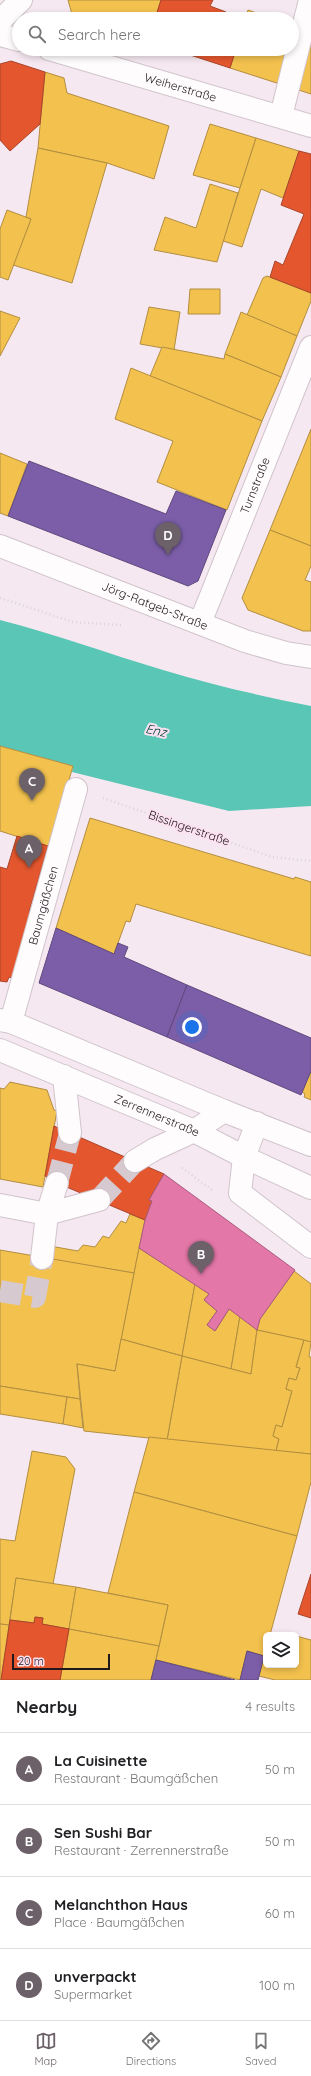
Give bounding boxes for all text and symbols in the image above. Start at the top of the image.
search box [12,12,299,56]
icon: search [26,23,48,45]
text: Search here [58,25,141,44]
street label: Weiherstraße [143,69,219,105]
street label: Turnstraße [237,455,273,516]
pin: D [155,522,181,555]
street label: Jörg-Ratgeb-Straße [100,578,210,633]
water label: Enz [144,720,170,740]
pin: C [19,768,45,801]
street label: Bissingerstraße [146,807,232,849]
pin: A [16,835,42,868]
street label: Baumgäßchen [25,864,61,947]
your location [182,1017,202,1037]
street label: Zerrennerstraße [112,1091,203,1140]
pin: B [188,1241,214,1274]
map controls [263,1632,299,1668]
button: layers [263,1632,299,1668]
scale bar [12,1652,110,1671]
text: 20 m [18,1654,44,1668]
text: Nearby [16,1696,77,1717]
text: 4 results [245,1698,295,1714]
text: La Cuisinette [54,1751,147,1770]
text: A [25,1761,33,1777]
text: 50 m [265,1761,295,1777]
text: Restaurant · Baumgäßchen [54,1770,218,1786]
text: Sen Sushi Bar [54,1823,152,1842]
text: B [25,1833,33,1849]
text: 50 m [265,1833,295,1849]
text: Restaurant · Zerrennerstraße [54,1842,228,1858]
text: Melanchthon Haus [54,1895,188,1914]
text: C [25,1905,33,1921]
text: 60 m [265,1905,295,1921]
text: Place · Baumgäßchen [54,1914,185,1930]
text: unverpackt [54,1967,137,1986]
text: D [24,1977,34,1993]
text: 100 m [259,1977,295,1993]
text: Supermarket [54,1986,132,2002]
tab: Map [34,2030,57,2068]
tab: Directions [126,2030,176,2068]
tab: Saved [245,2030,277,2068]

